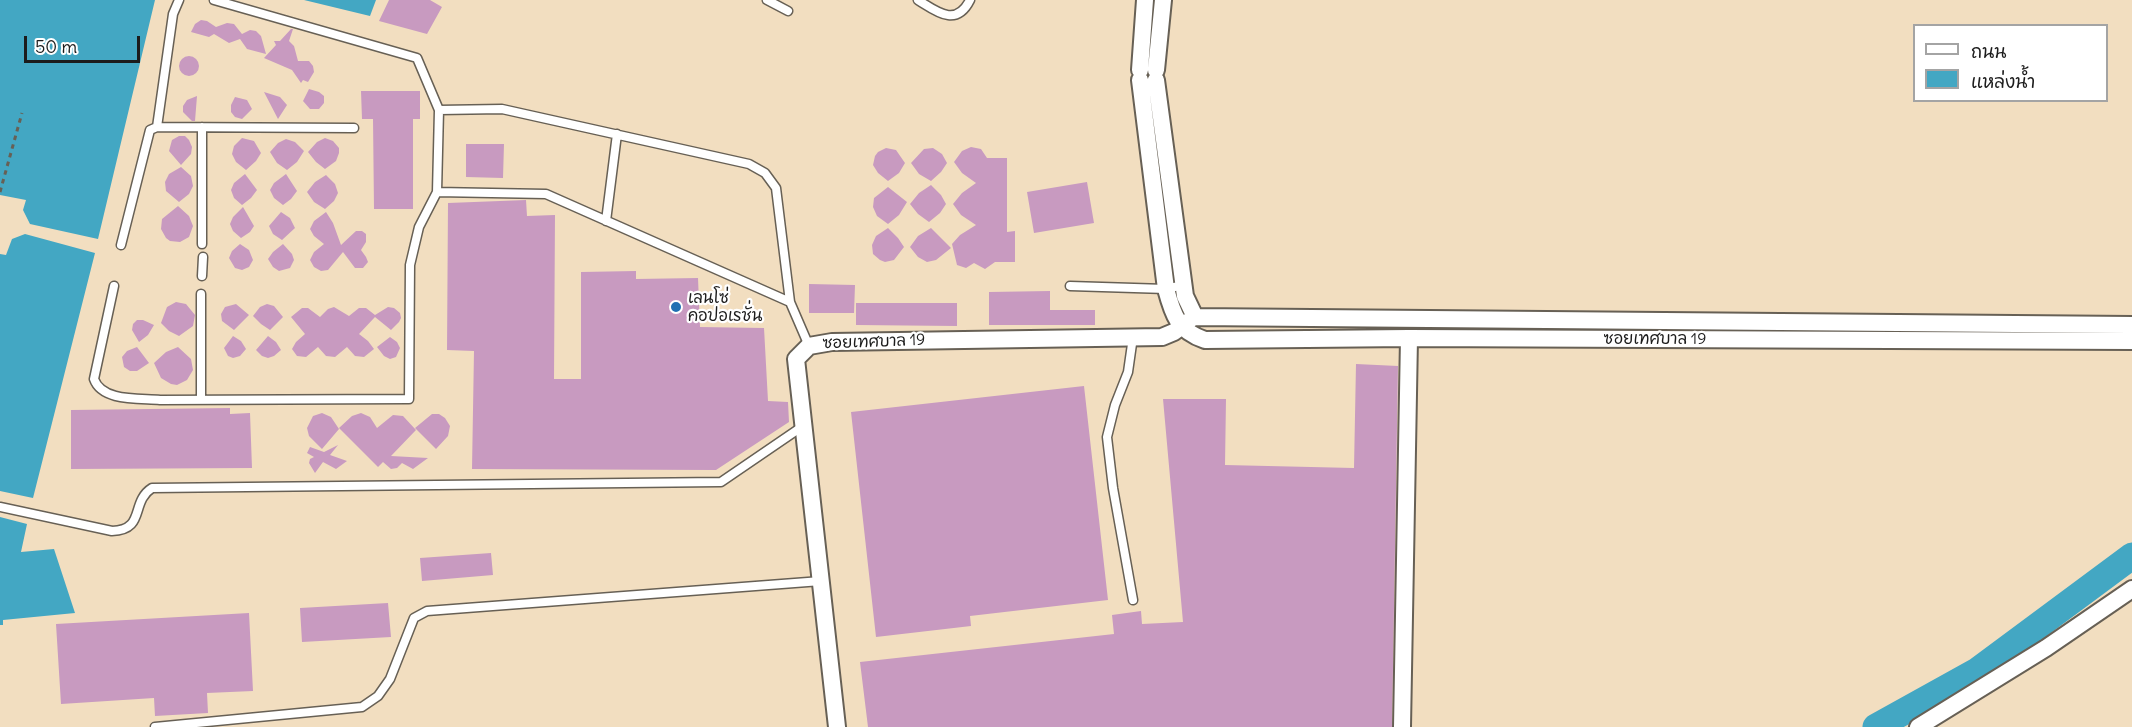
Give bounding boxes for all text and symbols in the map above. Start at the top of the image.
scale bar [27,24,142,62]
legend [1913,24,2108,102]
text: 50 m [35,35,77,58]
text: ถนน [1971,40,2006,63]
text: แหล่งน้ำ [1971,70,2035,93]
place label: เลนโซ่ คอปอเรชั่น [688,288,762,326]
marker: เลนโซ่ คอปอเรชั่น [669,300,683,314]
street label: ซอยเทศบาล 19 [1604,329,1706,349]
street label: ซอยเทศบาล 19 [822,331,926,353]

